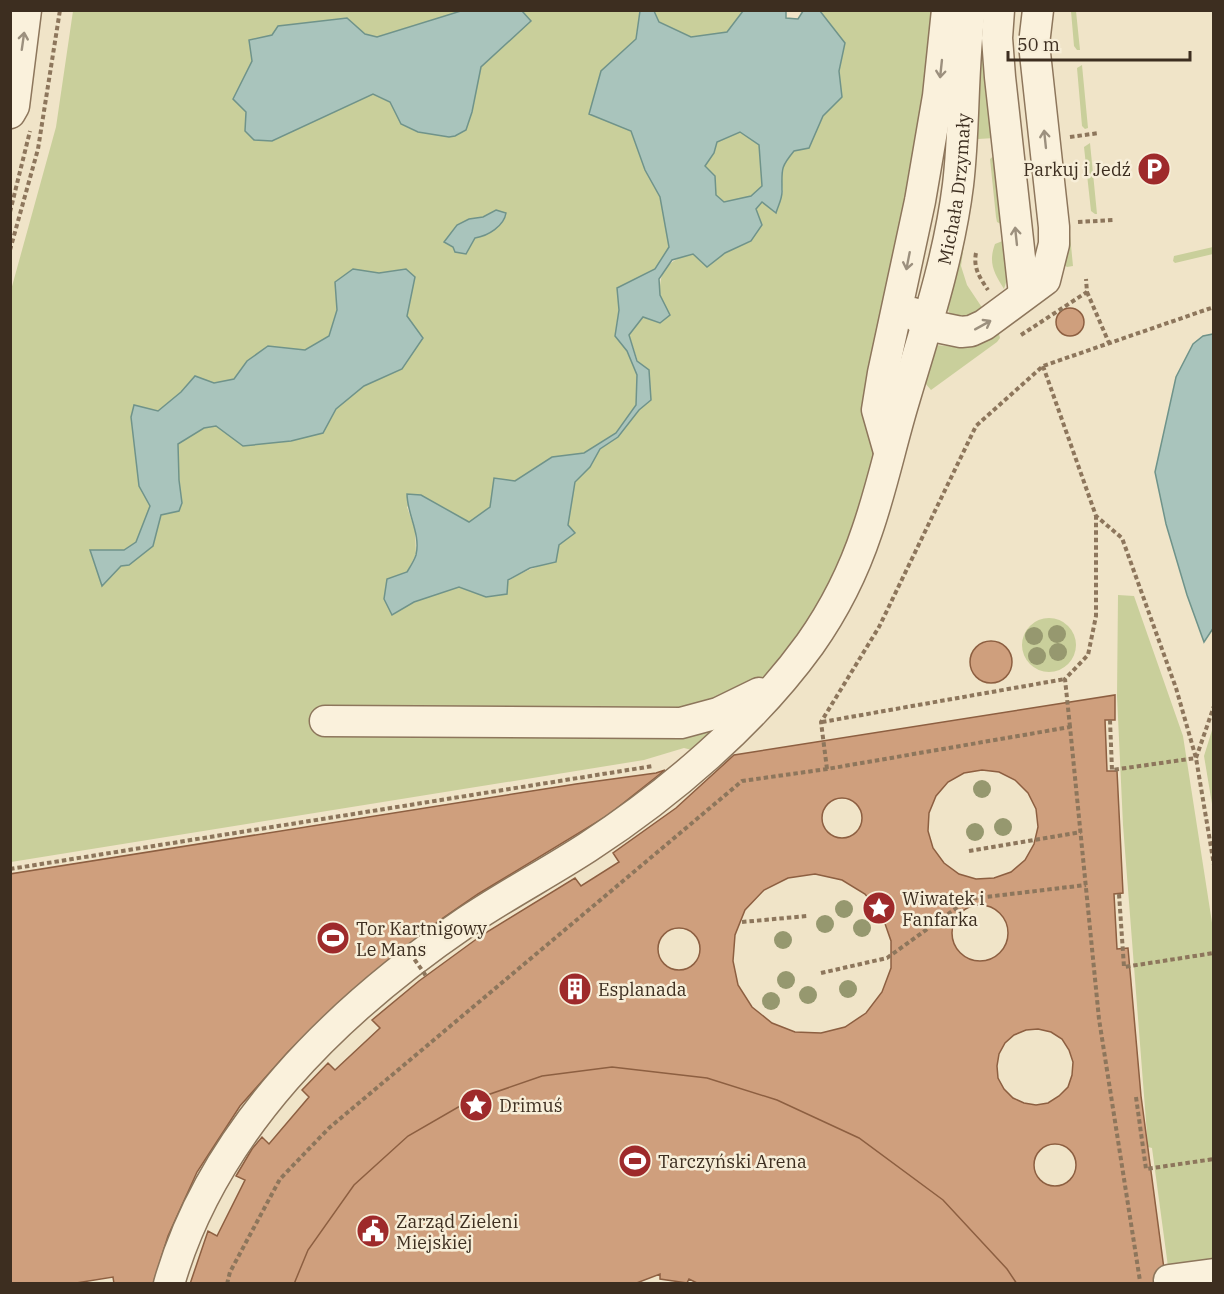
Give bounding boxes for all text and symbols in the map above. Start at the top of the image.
scale bar [1008,24,1190,62]
one-way arrow [17,32,28,52]
text: 50 m [1017,33,1060,56]
one-way arrow [935,58,946,78]
street label: Michała Drzymały [932,112,975,267]
one-way arrow [1039,129,1050,149]
parking icon: Parkuj i Jedź [1136,151,1172,187]
place label: Parkuj i Jedź [1023,158,1131,181]
one-way arrow [1010,227,1021,247]
one-way arrow [902,250,913,270]
one-way arrow [974,318,991,330]
place label: Wiwatek i Fanfarka [902,887,985,931]
place icon: Wiwatek i Fanfarka [861,890,897,926]
place label: Tor Kartnigowy Le Mans [356,917,487,961]
sports icon: Tor Kartnigowy Le Mans [315,920,351,956]
building icon: Esplanada [557,971,593,1007]
place label: Esplanada [598,978,687,1001]
place icon: Drimuś [458,1087,494,1123]
place label: Drimuś [499,1094,562,1117]
sports icon: Tarczyński Arena [617,1143,653,1179]
place label: Tarczyński Arena [658,1150,807,1173]
place label: Zarząd Zieleni Miejskiej [396,1210,519,1254]
public building icon: Zarząd Zieleni Miejskiej [355,1213,391,1249]

